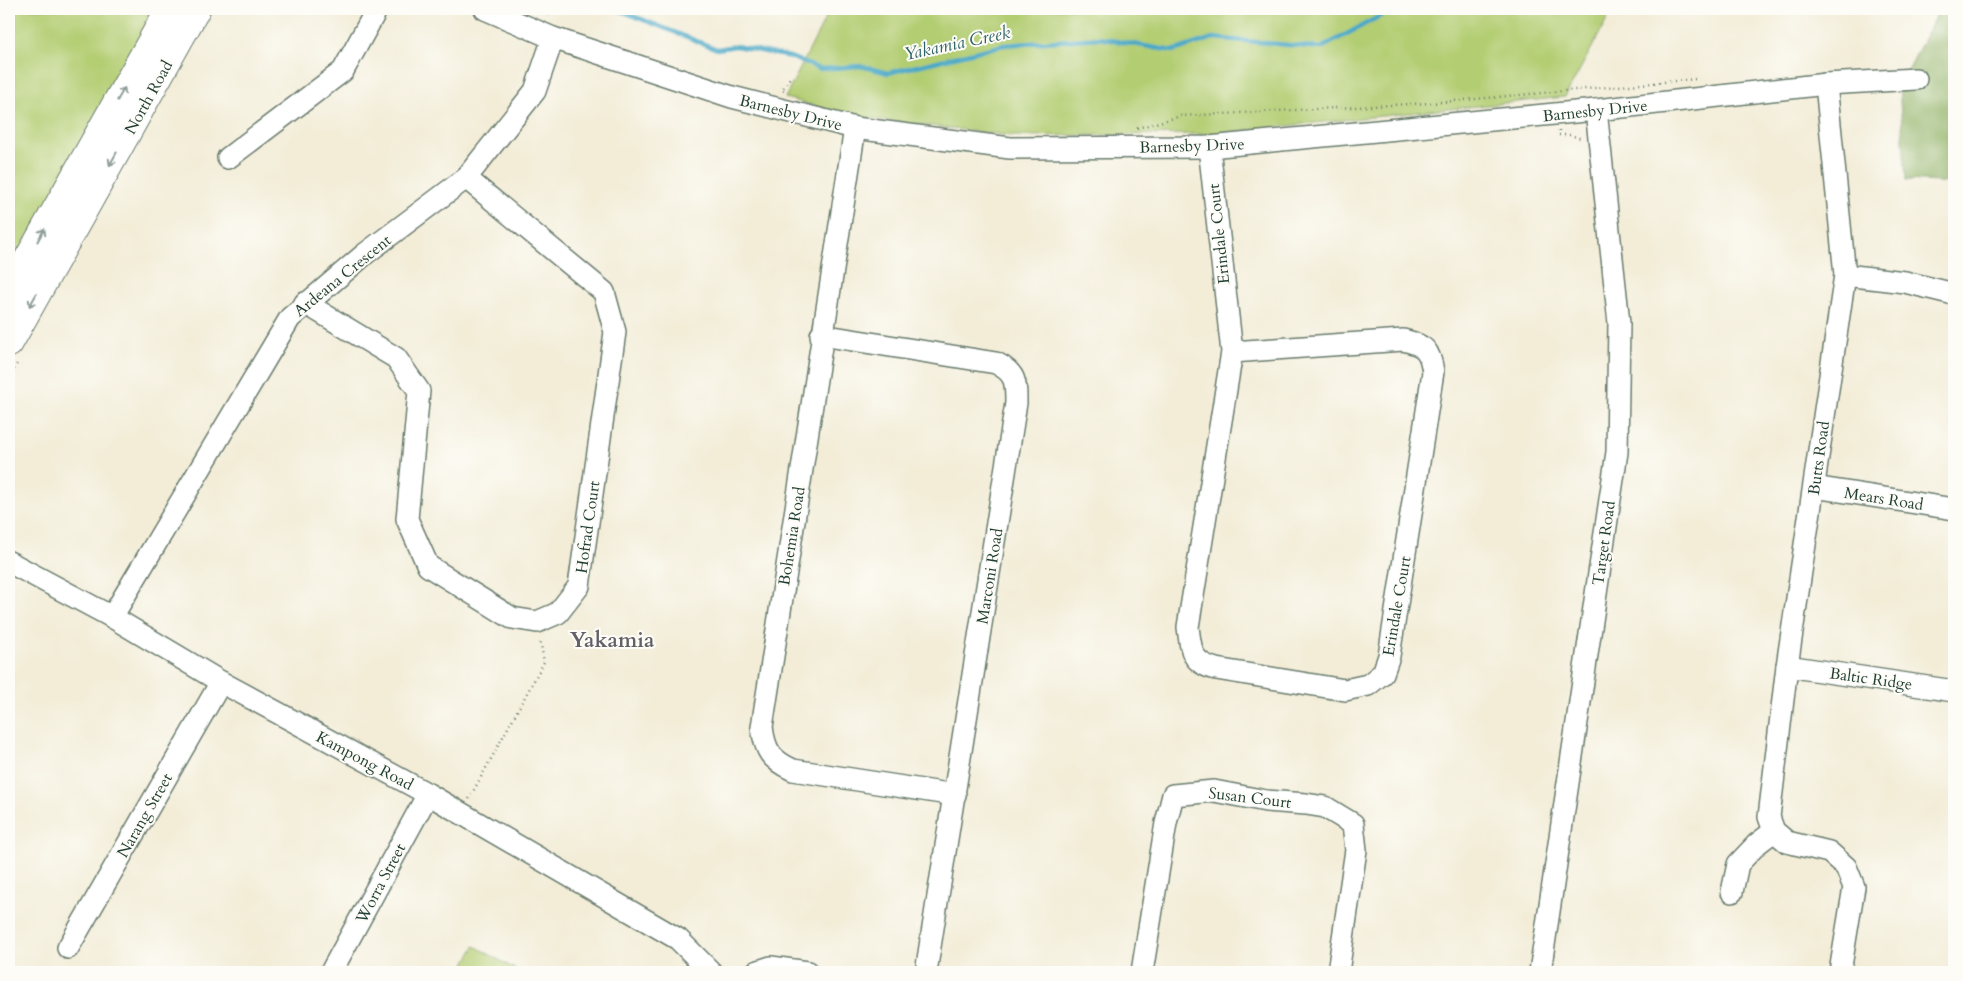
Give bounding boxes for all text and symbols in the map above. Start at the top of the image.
water label: Yakamia Creek [901,20,1013,67]
street label: North Road [120,56,178,138]
one-way arrow [117,87,127,101]
street label: Barnesby Drive [737,90,845,136]
street label: Barnesby Drive [1542,95,1649,127]
street label: Barnesby Drive [1139,133,1245,159]
one-way arrow [108,151,118,165]
street label: Erindale Court [1203,183,1235,285]
one-way arrow [36,228,46,243]
street label: Ardeana Crescent [289,230,396,322]
one-way arrow [28,292,38,307]
street label: Butts Road [1803,419,1835,497]
street label: Hofrad Court [571,480,605,575]
street label: Mears Road [1843,482,1925,516]
street label: Bohemia Road [773,485,811,587]
street label: Target Road [1587,499,1621,587]
street label: Marconi Road [972,526,1009,626]
street label: Erindale Court [1377,555,1417,658]
district label: Yakamia [570,626,655,655]
street label: Baltic Ridge [1828,662,1914,696]
street label: Kampong Road [312,726,417,796]
street label: Narang Street [112,769,178,862]
street label: Susan Court [1207,782,1292,814]
street label: Worra Street [350,840,411,928]

